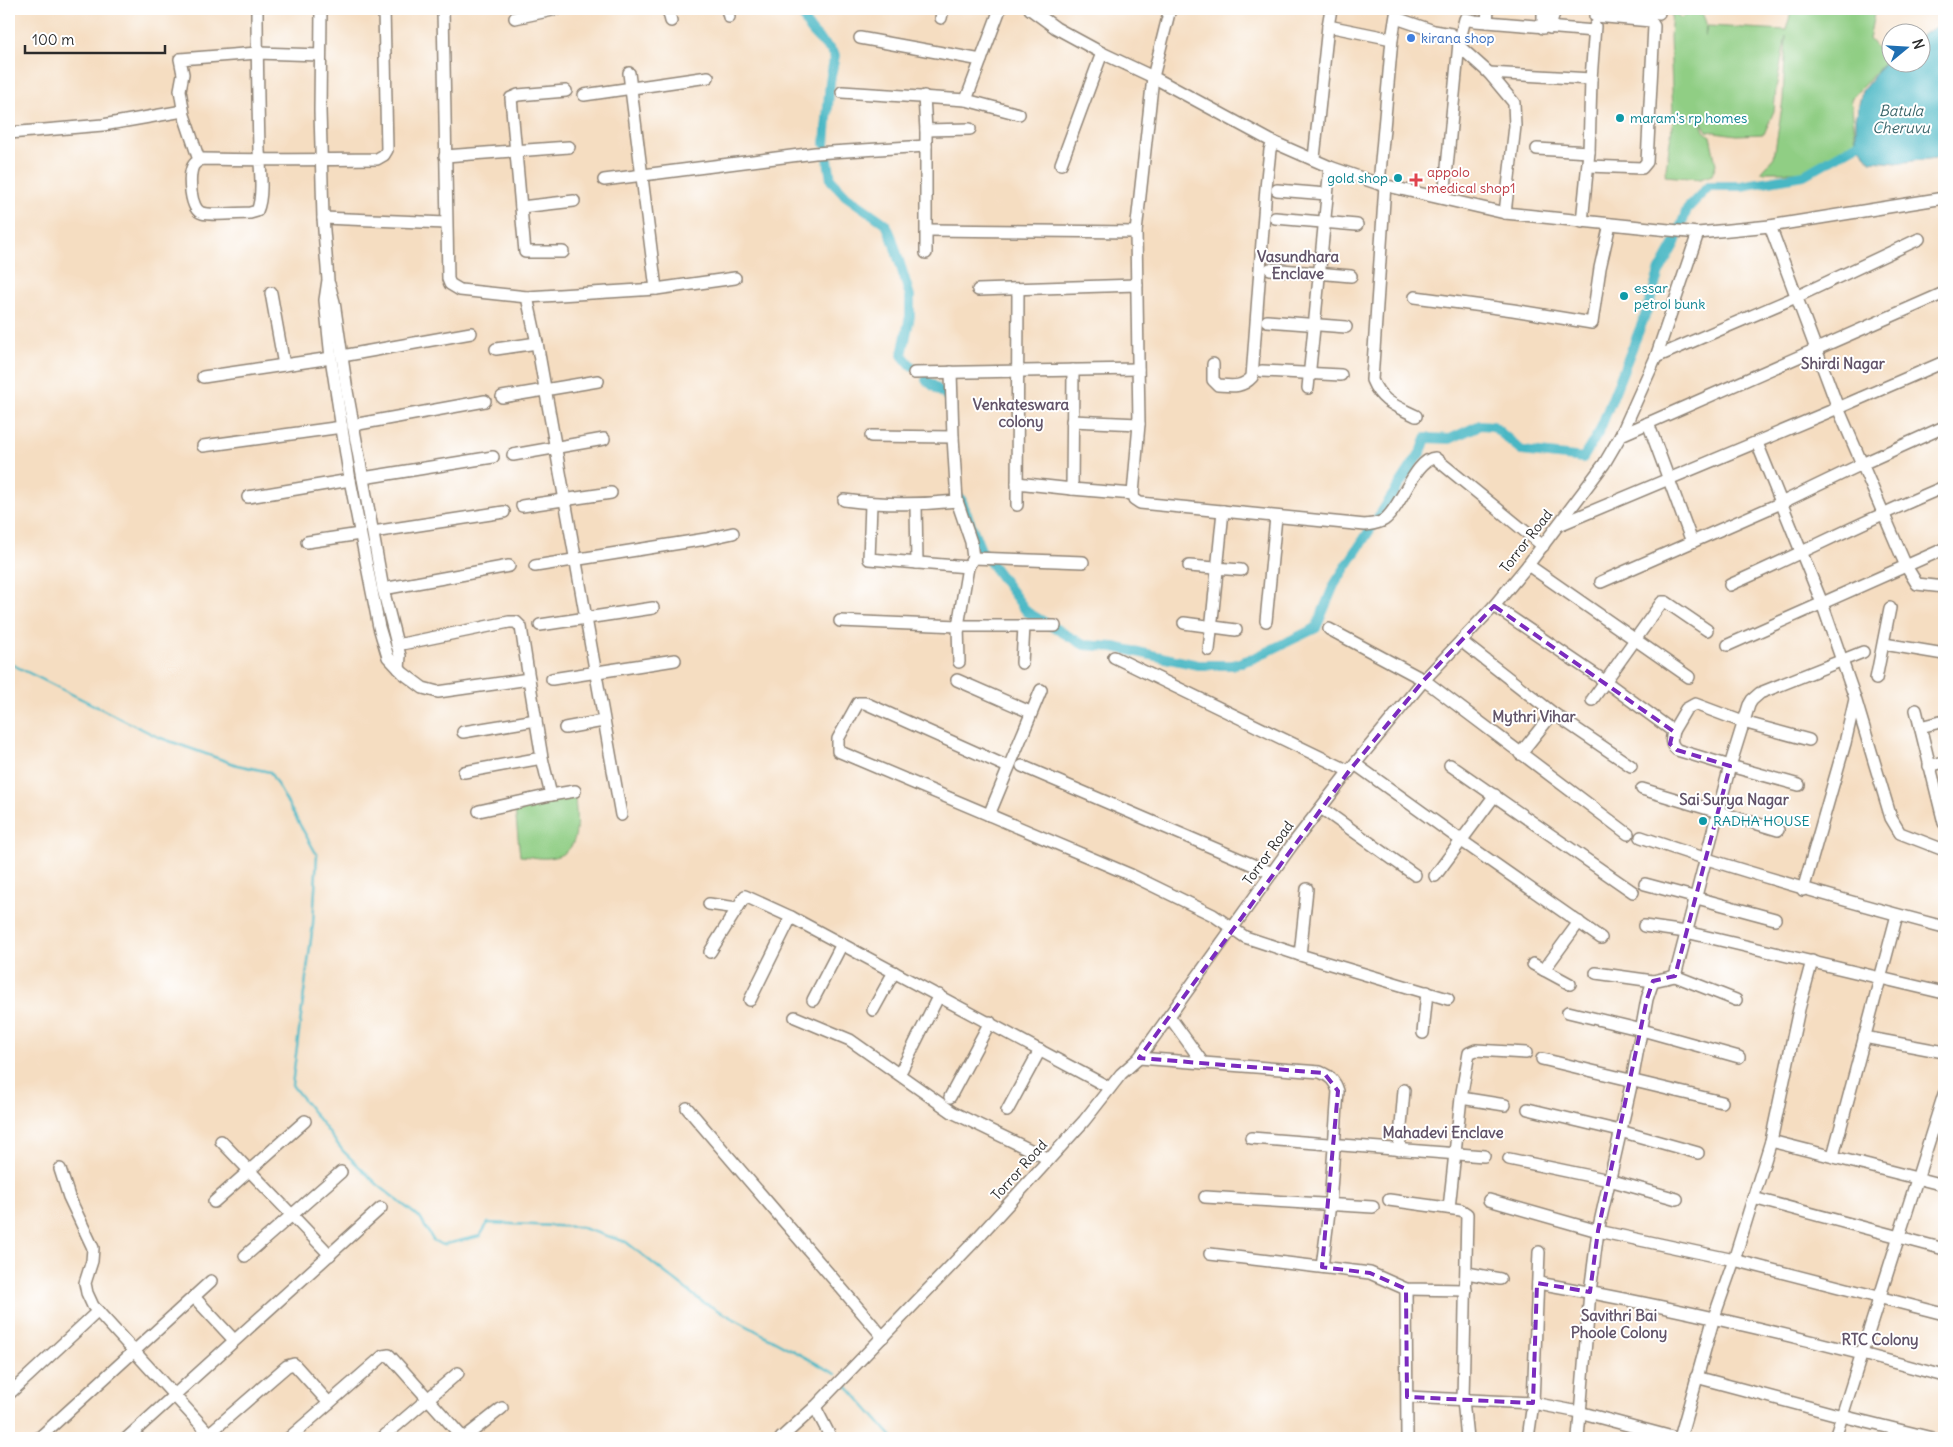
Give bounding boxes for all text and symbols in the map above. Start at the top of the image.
scale bar [25,22,165,54]
north arrow [1880,22,1930,72]
place label: kirana shop [1421,29,1495,47]
text: 100 m [32,30,74,49]
marker: kirana shop [1405,32,1417,44]
text: N [1908,37,1928,51]
water label: Batula Cheruvu [1872,101,1931,137]
place label: maram's rp homes [1630,109,1747,127]
marker: maram's rp homes [1614,112,1626,124]
place label: appolo medical shop1 [1427,163,1516,197]
place label: gold shop [1327,169,1388,187]
marker: gold shop [1392,172,1404,184]
marker: appolo medical shop1 [1409,173,1423,187]
district label: Vasundhara Enclave [1257,247,1340,283]
place label: essar petrol bunk [1634,279,1705,313]
marker: essar petrol bunk [1618,290,1630,302]
district label: Shirdi Nagar [1801,354,1886,374]
district label: Venkateswara colony [973,395,1070,432]
street label: Torror Road [1496,506,1556,576]
district label: Mythri Vihar [1492,707,1577,727]
district label: Sai Surya Nagar [1679,790,1790,810]
place label: RADHA HOUSE [1713,812,1810,830]
marker: RADHA HOUSE [1697,815,1709,827]
street label: Torror Road [1239,817,1297,889]
district label: Mahadevi Enclave [1382,1123,1504,1142]
street label: Torror Road [987,1136,1051,1204]
district label: Savithri Bai Phoole Colony [1571,1306,1667,1343]
district label: RTC Colony [1841,1330,1919,1350]

